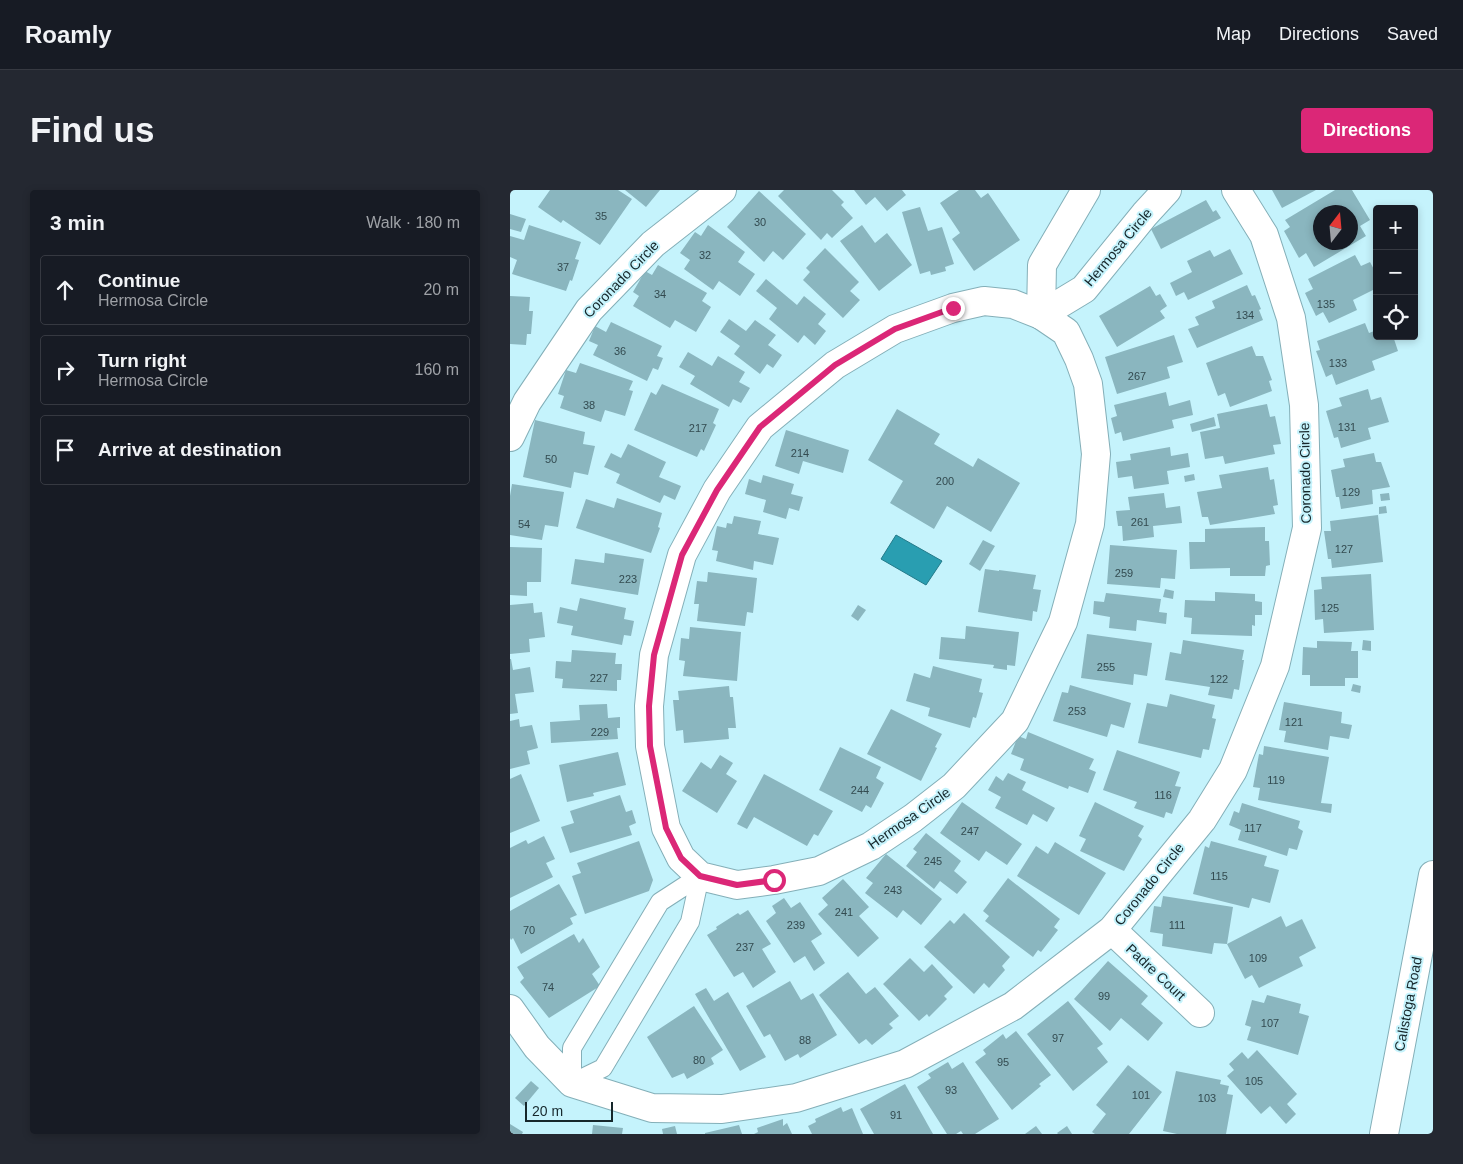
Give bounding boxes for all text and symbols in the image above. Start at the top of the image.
text: Roamly [25,21,112,48]
text: Map [1216,24,1251,44]
text: Directions [1279,24,1359,44]
text: Saved [1387,24,1438,44]
button: Directions [1301,108,1433,153]
text: Find us [30,110,154,149]
street label: Hermosa Circle [1081,205,1155,289]
north arrow [1313,205,1358,250]
map controls [1373,205,1418,340]
button: + [1373,205,1418,250]
house number: 35 [595,210,607,222]
text: 3 min [50,211,105,234]
text: Walk · 180 m [366,214,460,231]
house number: 30 [754,216,766,228]
street label: Coronado Circle [580,237,662,321]
house number: 32 [699,249,711,261]
button: − [1373,250,1418,295]
house number: 37 [557,261,569,273]
text: Continue [98,270,180,291]
icon: ahead [51,276,79,304]
text: 20 m [423,281,459,298]
house number: 34 [654,288,666,300]
text: Hermosa Circle [98,292,208,309]
button: locate [1373,295,1418,340]
route end [942,297,965,320]
house number: 135 [1317,298,1335,310]
house number: 134 [1236,309,1254,321]
house number: 36 [614,345,626,357]
text: Turn right [98,350,186,371]
icon: right [51,356,79,384]
house number: 133 [1329,357,1347,369]
text: 160 m [415,361,459,378]
house number: 267 [1128,370,1146,382]
text: Hermosa Circle [98,372,208,389]
house number: 38 [583,399,595,411]
house number: 131 [1338,421,1356,433]
house number: 217 [689,422,707,434]
street label: Coronado Circle [1296,422,1314,524]
icon: arrive [51,436,79,464]
text: Arrive at destination [98,439,282,460]
house number: 214 [791,447,809,459]
house number: 50 [545,453,557,465]
house number: 200 [936,475,954,487]
house number: 129 [1342,486,1360,498]
house number: 261 [1131,516,1149,528]
house number: 54 [518,518,530,530]
house number: 127 [1335,543,1353,555]
house number: 259 [1115,567,1133,579]
house number: 223 [619,573,637,585]
house number: 125 [1321,602,1339,614]
house number: 255 [1097,661,1115,673]
house number: 227 [590,672,608,684]
house number: 122 [1210,673,1228,685]
house number: 253 [1068,705,1086,717]
house number: 121 [1285,716,1303,728]
house number: 229 [591,726,609,738]
house number: 119 [1267,774,1285,786]
house number: 244 [851,784,869,796]
street label: Hermosa Circle [865,784,953,852]
house number: 116 [1154,789,1172,801]
house number: 117 [1244,822,1262,834]
house number: 247 [961,825,979,837]
street label: Coronado Circle [1111,839,1187,928]
house number: 245 [924,855,942,867]
route start [763,869,786,892]
house number: 115 [1210,870,1228,882]
house number: 243 [884,884,902,896]
house number: 241 [835,906,853,918]
house number: 239 [787,919,805,931]
house number: 111 [1169,919,1185,931]
house number: 70 [523,924,535,936]
street label: Padre Court [1123,940,1189,1004]
house number: 237 [736,941,754,953]
house number: 109 [1249,952,1267,964]
street label: Calistoga Road [1391,955,1425,1053]
house number: 74 [542,981,554,993]
house number: 99 [1098,990,1110,1002]
house number: 107 [1261,1017,1279,1029]
house number: 97 [1052,1032,1064,1044]
house number: 88 [799,1034,811,1046]
house number: 80 [693,1054,705,1066]
house number: 95 [997,1056,1009,1068]
house number: 105 [1245,1075,1263,1087]
house number: 93 [945,1084,957,1096]
house number: 101 [1132,1089,1150,1101]
house number: 103 [1198,1092,1216,1104]
scale bar [525,1099,612,1122]
text: 20 m [532,1103,563,1119]
house number: 91 [890,1109,902,1121]

